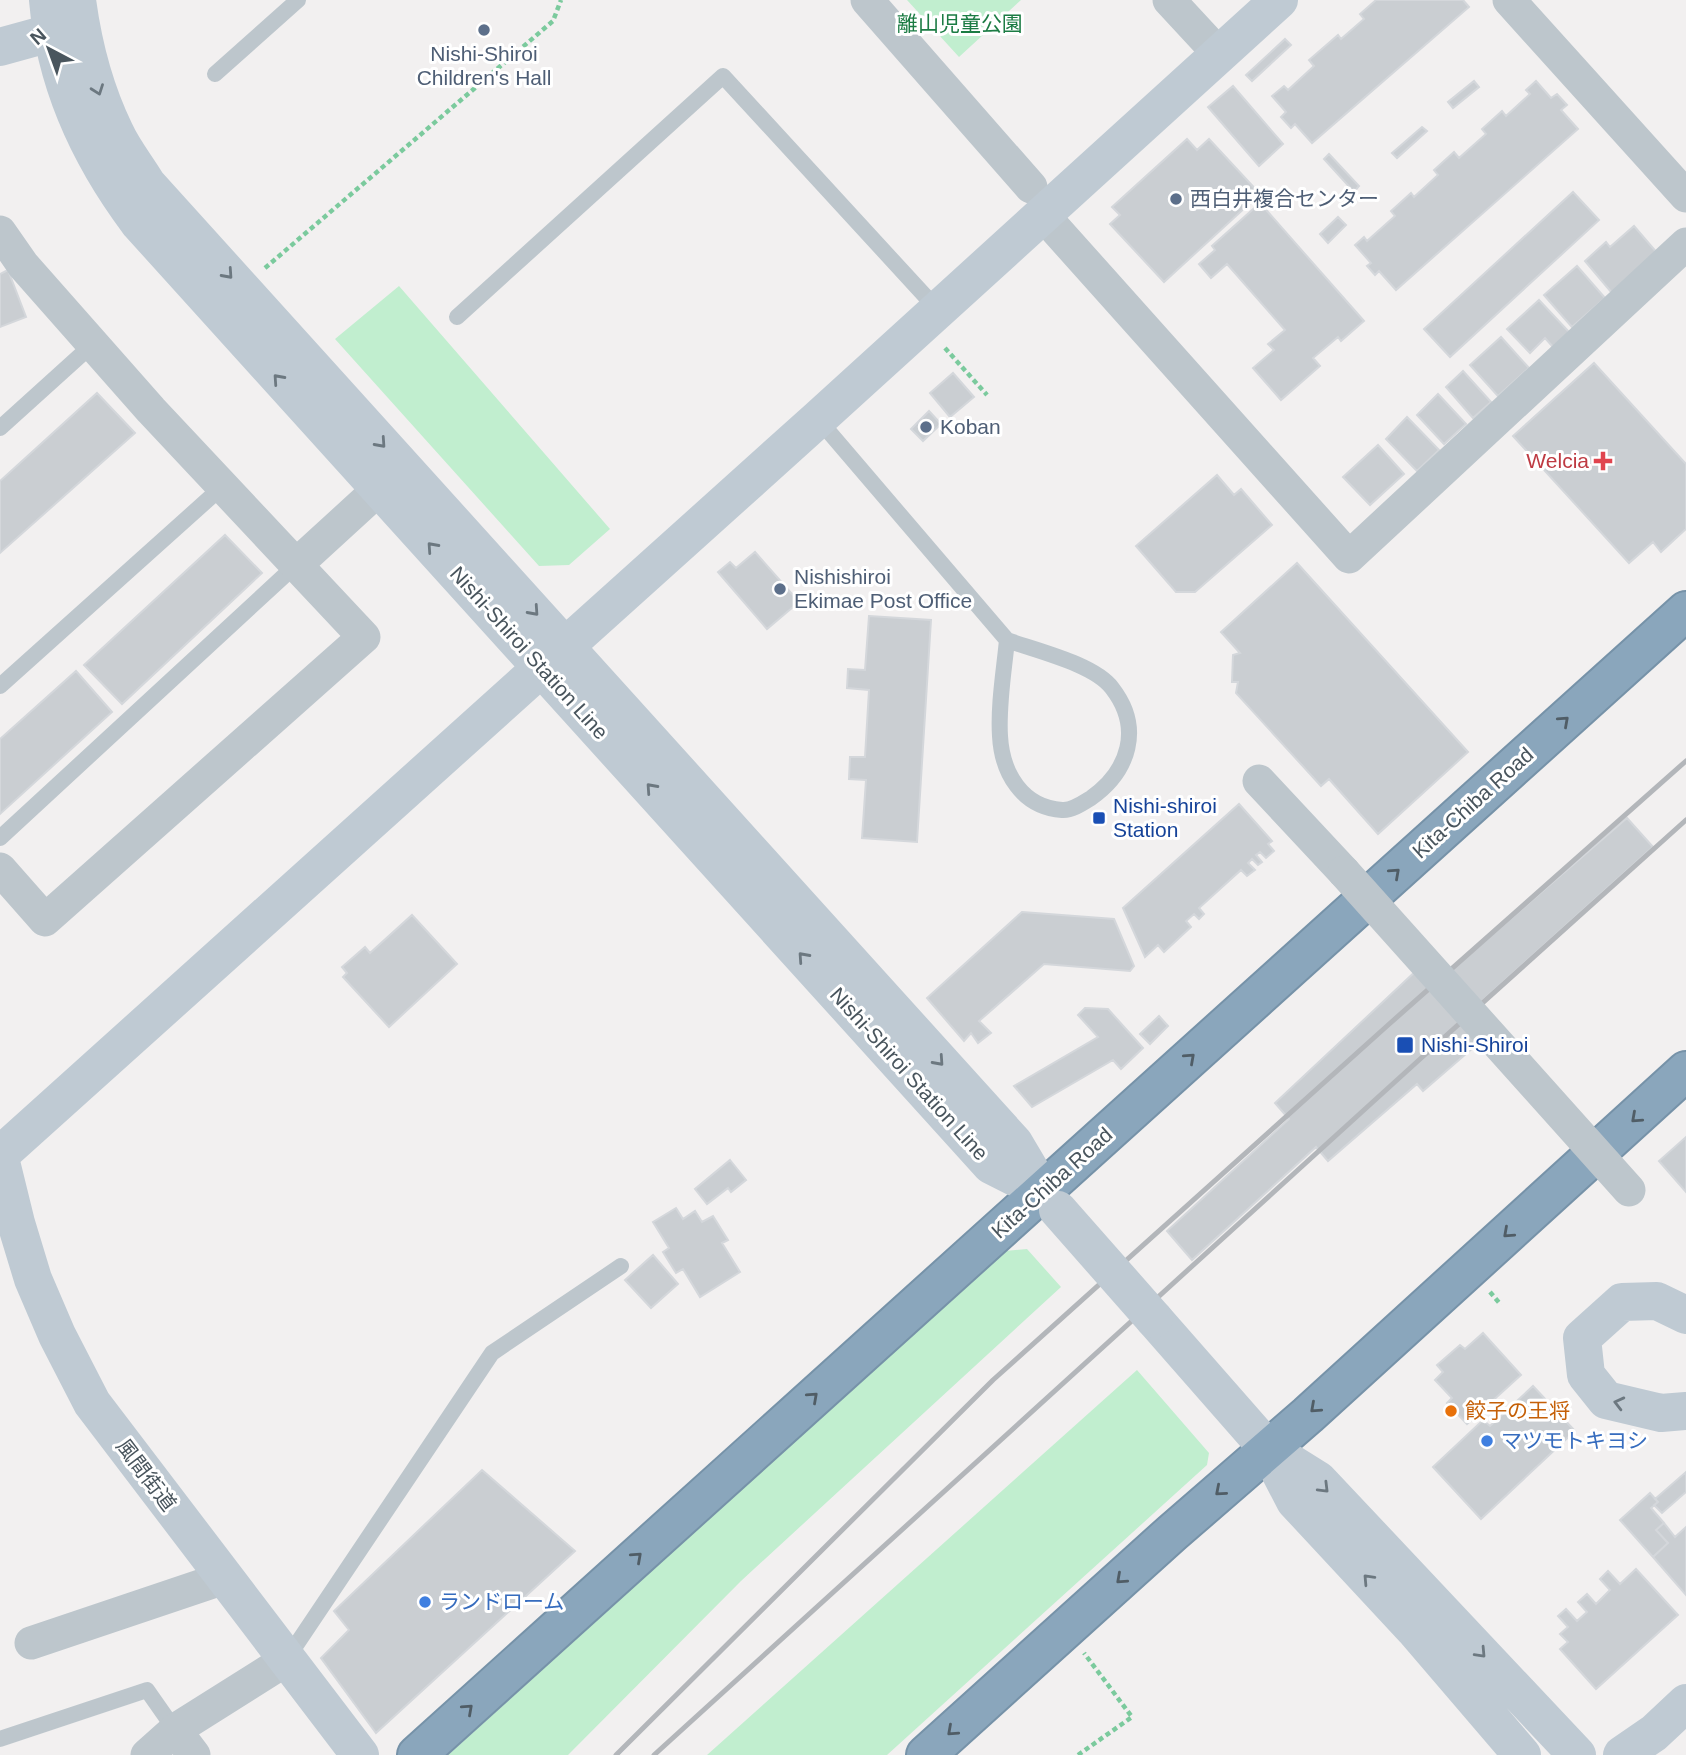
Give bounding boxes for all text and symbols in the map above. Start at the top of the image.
park label: 離山児童公園 [897,12,1023,35]
north arrow [14,14,84,84]
marker: Nishi-Shiroi Children's Hall [476,22,492,38]
text: N [26,24,50,49]
place label: Nishi-Shiroi Children's Hall [417,42,551,89]
one-way arrow [90,84,104,96]
place label: 西白井複合センター [1190,187,1379,210]
marker: 西白井複合センター [1168,191,1184,207]
one-way arrow [220,266,232,279]
one-way arrow [274,374,287,387]
place label: Koban [940,415,1001,438]
marker: Koban [918,419,934,435]
one-way arrow [373,435,385,448]
place label: Welcia [1526,449,1589,472]
marker: Welcia [1595,453,1611,469]
one-way arrow [428,542,440,555]
street label: Nishi-Shiroi Station Line [446,562,613,744]
place label: Nishishiroi Ekimae Post Office [794,565,972,612]
marker: Nishishiroi Ekimae Post Office [772,581,788,597]
one-way arrow [526,603,538,616]
one-way arrow [1556,716,1569,729]
street label: Kita-Chiba Road [1408,743,1538,863]
one-way arrow [647,783,659,796]
place label: Nishi-shiroi Station [1113,794,1217,841]
marker: Nishi-shiroi Station [1091,810,1107,826]
one-way arrow [1387,869,1400,881]
one-way arrow [799,952,811,965]
street label: Nishi-Shiroi Station Line [826,983,993,1165]
place label: Nishi-Shiroi [1421,1033,1528,1056]
marker: Nishi-Shiroi [1395,1035,1415,1055]
one-way arrow [931,1052,943,1065]
one-way arrow [1182,1054,1195,1067]
one-way arrow [1631,1109,1644,1122]
street label: Kita-Chiba Road [987,1123,1117,1243]
one-way arrow [1504,1225,1517,1238]
one-way arrow [805,1393,818,1405]
one-way arrow [1613,1397,1625,1411]
place label: 餃子の王将 [1465,1399,1570,1422]
one-way arrow [1310,1400,1323,1412]
marker: 餃子の王将 [1443,1403,1459,1419]
place label: マツモトキヨシ [1501,1429,1648,1452]
marker: マツモトキヨシ [1479,1433,1495,1449]
street label: 風間街道 [112,1434,181,1515]
one-way arrow [1316,1480,1329,1493]
one-way arrow [1215,1483,1228,1495]
one-way arrow [629,1552,642,1565]
one-way arrow [1116,1570,1129,1583]
one-way arrow [1364,1574,1376,1587]
place label: ランドローム [439,1590,564,1613]
marker: ランドローム [417,1594,433,1610]
one-way arrow [1472,1645,1485,1658]
one-way arrow [460,1705,473,1717]
one-way arrow [947,1723,960,1735]

